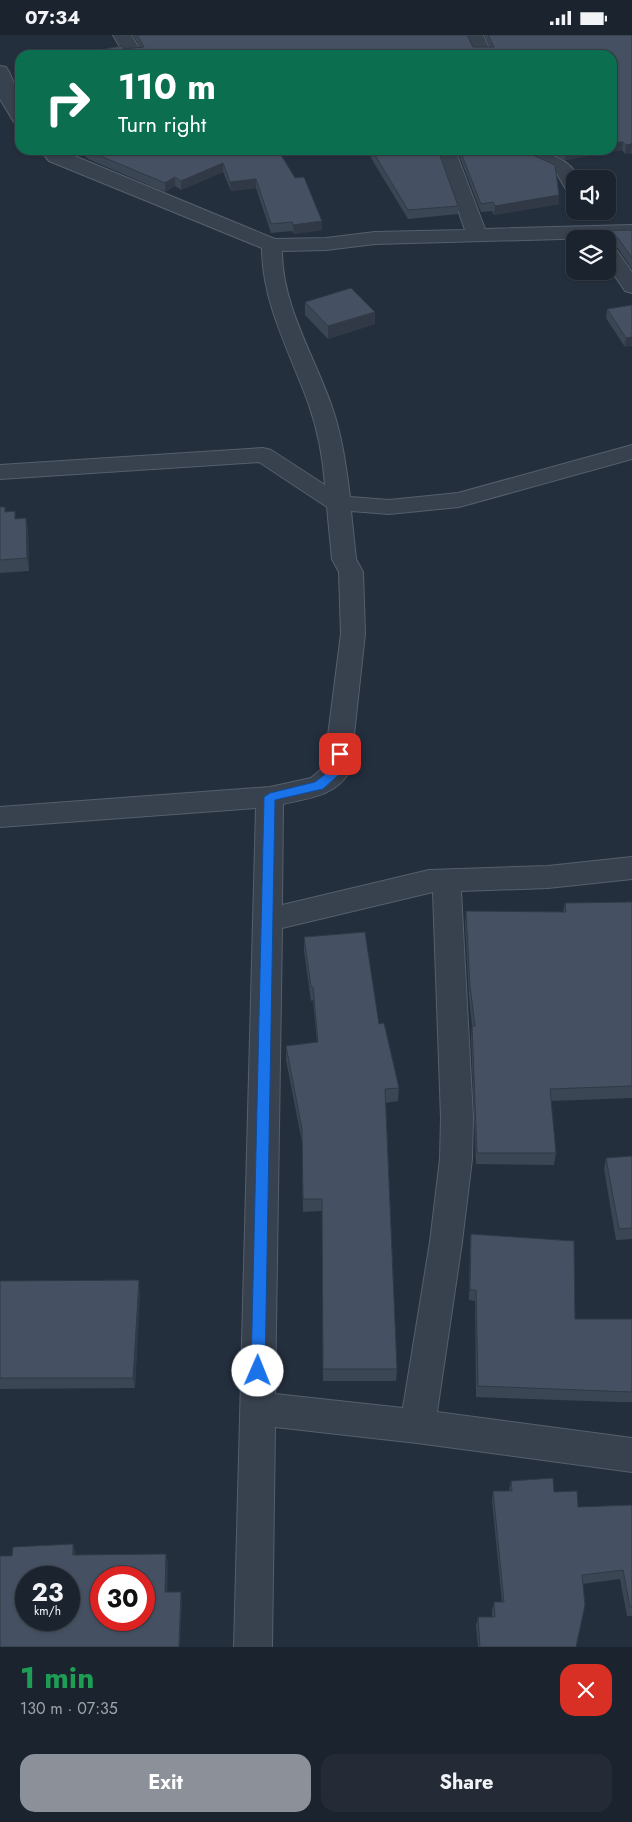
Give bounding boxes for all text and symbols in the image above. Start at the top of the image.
text: 07:34 [25,4,80,31]
text: 110 m [118,62,216,112]
icon: right [35,70,100,135]
text: Turn right [118,108,206,140]
map controls [566,170,616,280]
button: sound [566,170,616,220]
button: layers [566,230,616,280]
pin [319,733,361,775]
icon: arrive [326,740,354,768]
position arrow [231,1344,283,1396]
speed limit sign: 30 [90,1566,155,1631]
text: 23 [32,1574,63,1610]
text: km/h [34,1602,61,1620]
text: 1 min [20,1656,94,1699]
button: close [560,1664,612,1716]
text: 130 m · 07:35 [20,1697,118,1720]
button: Exit [20,1754,311,1812]
button: Share [321,1754,612,1812]

